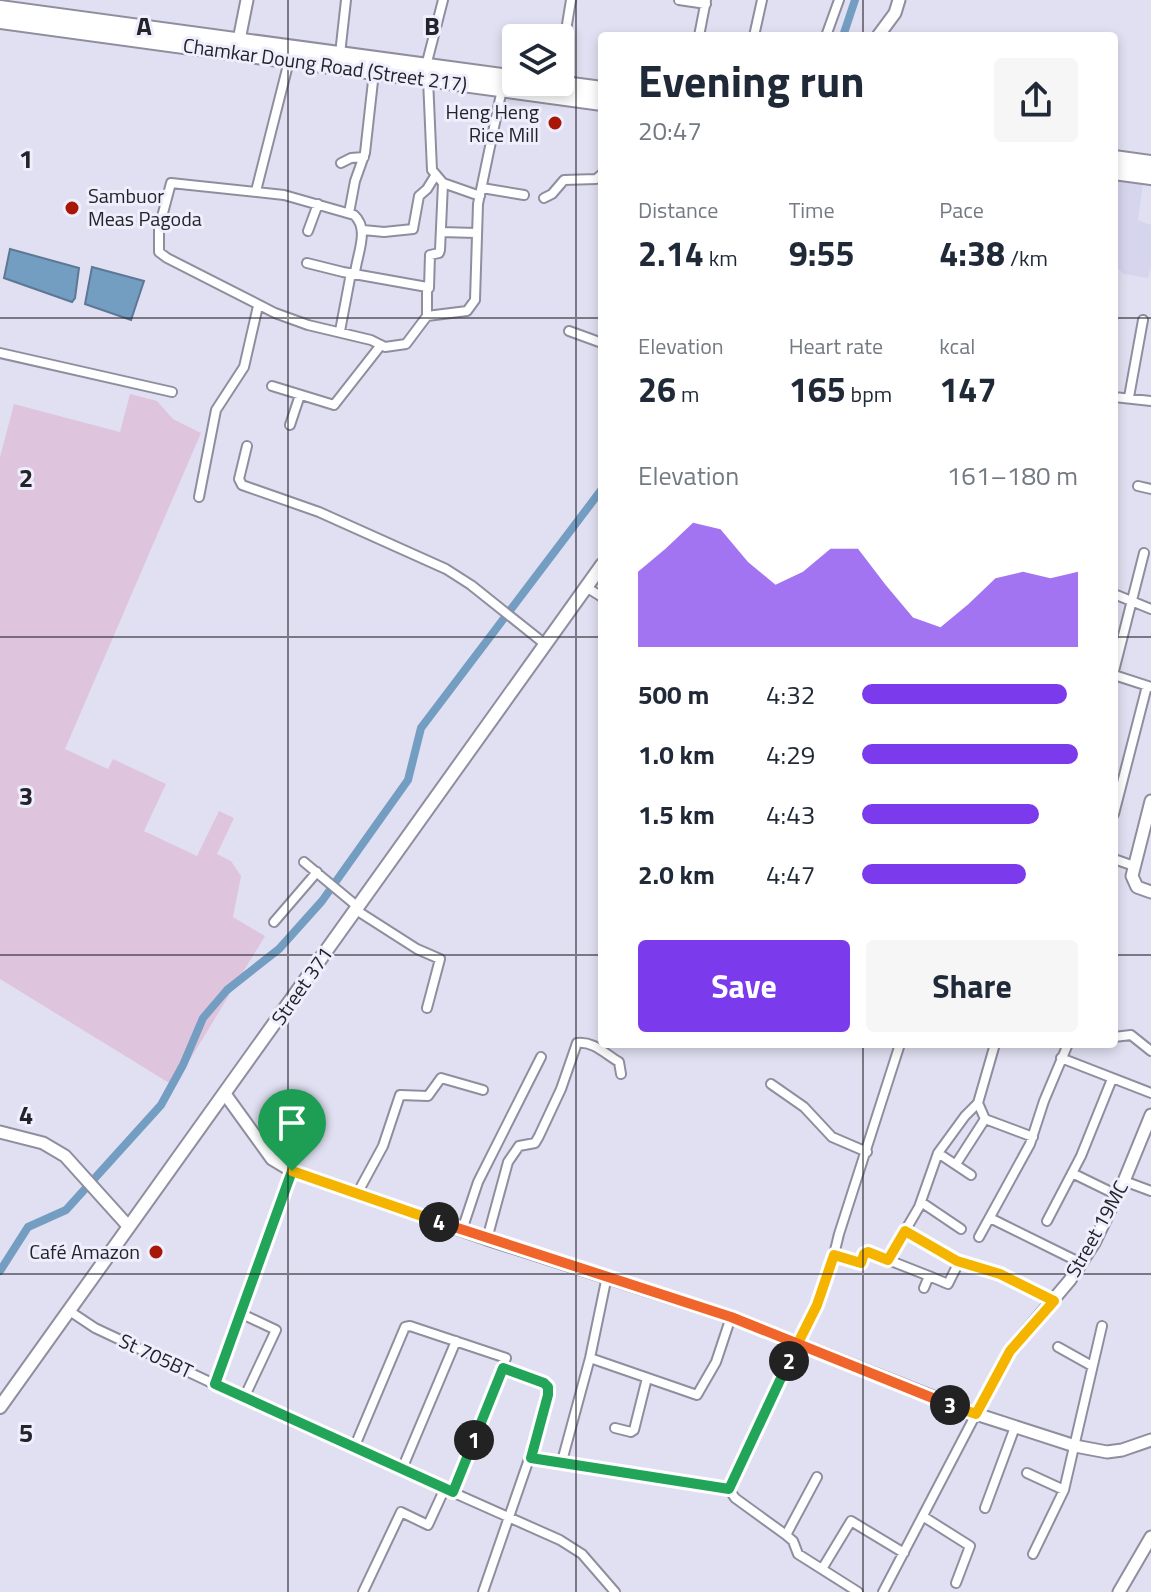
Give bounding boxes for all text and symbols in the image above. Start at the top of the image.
text: A [136,6,152,45]
text: B [424,6,440,45]
map controls [502,24,574,96]
button: layers [502,24,574,96]
street label: Chamkar Doung Road (Street 217) [181,29,469,100]
text: Evening run [638,47,865,114]
button: share [994,58,1078,142]
place label: Heng Heng Rice Mill [446,96,539,150]
text: 20:47 [638,111,702,150]
marker: Heng Heng Rice Mill [546,114,564,132]
text: 1 [19,139,33,178]
place label: Sambuor Meas Pagoda [88,180,202,234]
text: Distance [638,193,718,227]
text: Time [789,193,835,227]
text: Pace [939,193,984,227]
marker: Sambuor Meas Pagoda [63,199,81,217]
text: 2.14 [638,227,704,279]
text: 9:55 [789,227,854,279]
text: 4:38 [939,227,1005,279]
text: km [704,241,738,275]
text: /km [1005,241,1048,275]
text: Elevation [638,329,724,363]
text: Heart rate [789,329,883,363]
text: kcal [939,329,975,363]
text: 26 [638,363,676,415]
text: 165 [789,363,846,415]
text: 147 [939,363,996,415]
text: m [676,377,699,411]
text: bpm [846,377,892,411]
text: Elevation [638,456,739,495]
text: 161–180 m [947,456,1078,495]
text: 2 [19,458,33,497]
text: 500 m [638,675,709,714]
text: 4:32 [766,675,815,714]
text: 1.0 km [638,735,715,774]
text: 4:29 [766,735,815,774]
text: 3 [19,776,33,815]
text: 1.5 km [638,795,715,834]
text: 4:43 [766,795,815,834]
text: 2.0 km [638,855,715,894]
text: 4:47 [766,855,815,894]
street label: Street 371 [263,940,340,1031]
button: Save [638,940,850,1032]
button: Share [866,940,1078,1032]
pin [258,1089,326,1171]
text: 4 [19,1095,33,1134]
icon: arrive [270,1101,314,1145]
street label: Street 19MC [1057,1175,1136,1283]
pin: 4 [419,1202,459,1242]
text: 4 [433,1205,445,1239]
place label: Café Amazon [29,1236,140,1267]
marker: Café Amazon [147,1243,165,1261]
street label: St 705BT [114,1325,199,1386]
pin: 2 [769,1341,809,1381]
text: 2 [783,1344,795,1378]
pin: 3 [930,1385,970,1425]
text: 3 [944,1388,956,1422]
text: 5 [19,1413,33,1452]
pin: 1 [454,1420,494,1460]
text: 1 [468,1423,480,1457]

